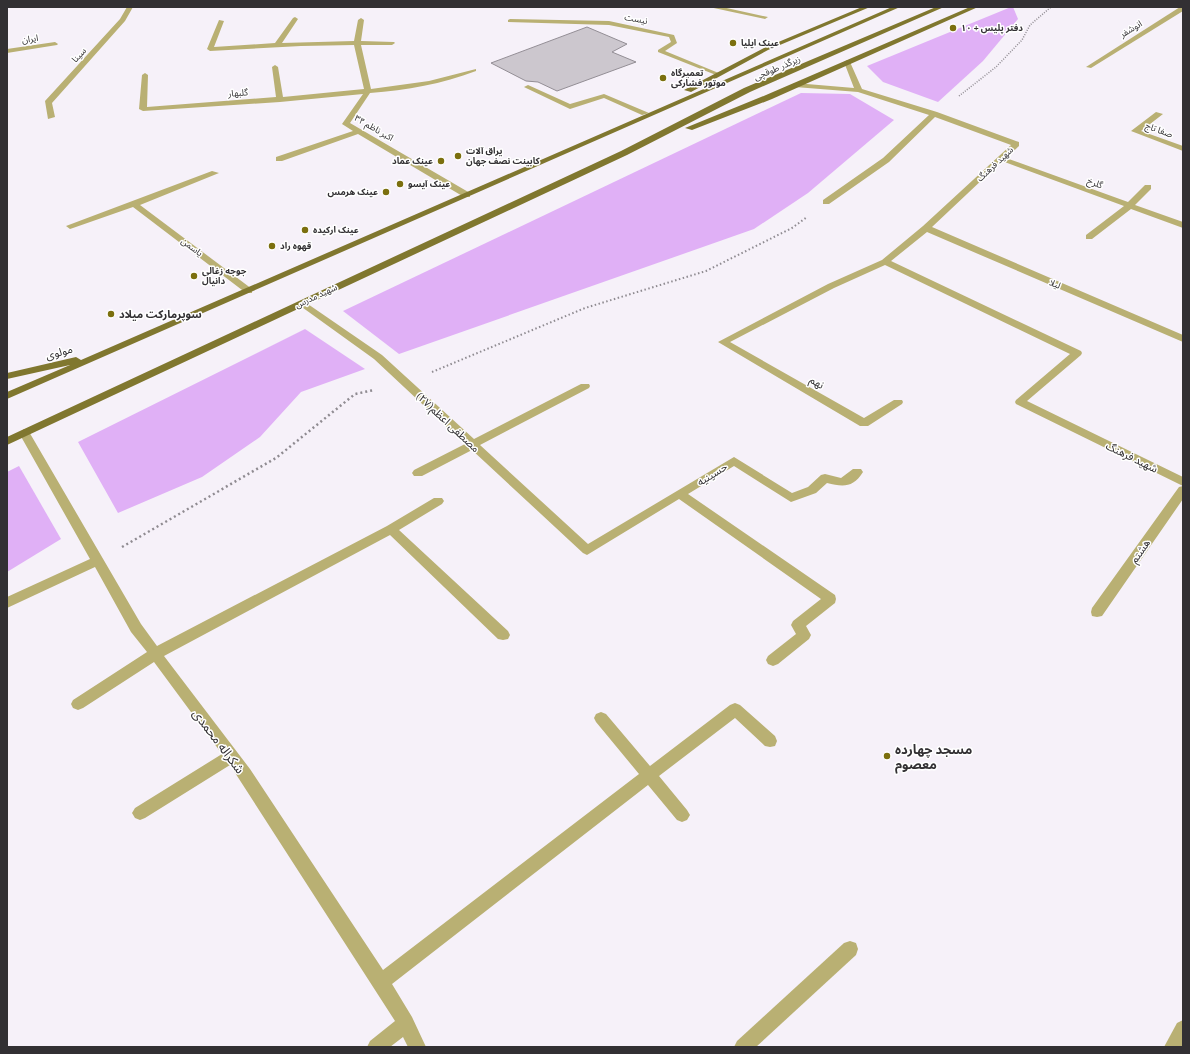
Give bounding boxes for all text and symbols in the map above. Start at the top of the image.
street label: نیست [624,11,649,26]
street label: انوشفر [1117,18,1144,41]
place label: دفتر پلیس + ۱۰ [961,22,1023,35]
marker: دفتر پلیس + ۱۰ [948,23,958,33]
street label: ایران [21,32,39,46]
place label: عینک ایلیا [741,37,779,49]
marker: عینک ایلیا [728,38,738,48]
street label: سینا [69,45,88,64]
street label: زیرگذر طوقچی [752,53,802,83]
place label: تعمیرگاه موتور فشارکی [671,67,726,89]
marker: تعمیرگاه موتور فشارکی [658,73,668,83]
street label: گلبهار [227,86,249,100]
street label: ۳۴ اکبر ناظم [352,112,396,145]
street label: صفا تاج [1143,120,1174,141]
street label: شهید فرهنگ [974,144,1016,184]
place label: یراق آلات کابینت نصف جهان [466,145,541,167]
marker: یراق آلات کابینت نصف جهان [453,151,463,161]
place label: عینک عماد [392,155,433,167]
marker: عینک عماد [436,156,446,166]
street label: گلرخ [1085,175,1105,192]
place label: عینک آیسو [408,178,450,190]
marker: عینک آیسو [395,179,405,189]
place label: عینک هرمس [328,186,378,198]
marker: عینک هرمس [381,187,391,197]
place label: عینک ارکیده [313,224,359,236]
marker: عینک ارکیده [300,225,310,235]
street label: یاسمن [179,235,205,258]
place label: قهوه راد [280,240,312,252]
marker: قهوه راد [267,241,277,251]
place label: جوجه زغالی دانیال [202,265,247,287]
marker: جوجه زغالی دانیال [189,271,199,281]
street label: لیلا [1048,276,1062,291]
street label: شهید مدرس [293,281,339,311]
place label: سوپرمارکت میلاد [119,307,202,322]
marker: سوپرمارکت میلاد [106,309,116,319]
street label: مولوی [44,342,74,362]
street label: نهم [806,372,827,393]
street label: مصطفی اعظم(۲۷) [412,389,483,457]
street label: شهید فرهنگ [1104,438,1161,476]
street label: حسینیه [694,459,730,489]
street label: هشتم [1127,536,1155,567]
street label: شکراله محمدی [189,706,249,777]
place label: مسجد چهارده معصوم [895,741,972,774]
marker: مسجد چهارده معصوم [882,751,892,761]

